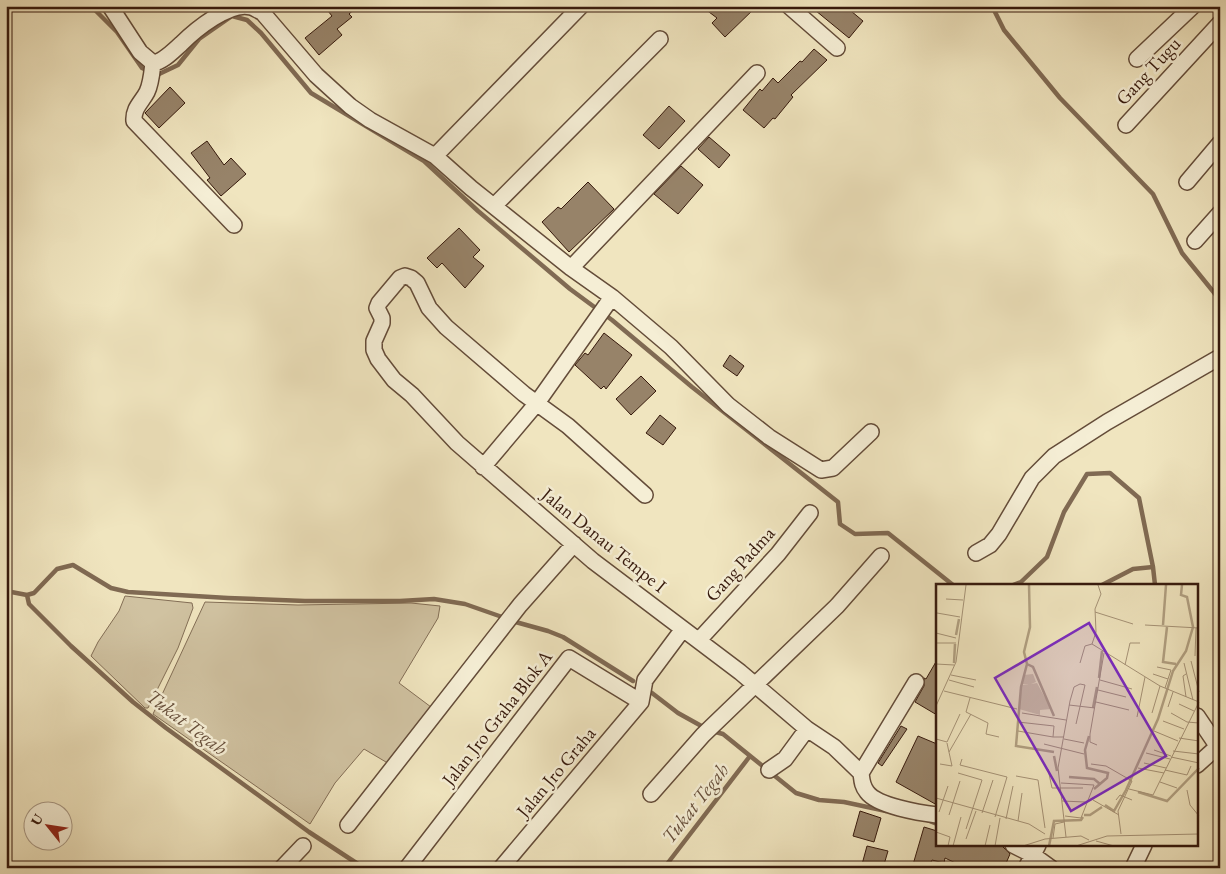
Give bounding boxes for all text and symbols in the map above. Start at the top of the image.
street label: Gang Tugu [1110,32,1186,110]
street label: Jalan Danau Tempe I [535,481,672,598]
street label: Gang Padma [700,521,781,607]
inset map [936,584,1198,846]
street label: Jalan Jro Graha Blok A [437,646,557,790]
water label: Tukat Tegah [141,683,233,761]
street label: Jalan Jro Graha [512,722,600,822]
water label: Tukat Tegah [656,757,735,848]
north arrow [22,802,72,852]
text: U [26,810,47,829]

